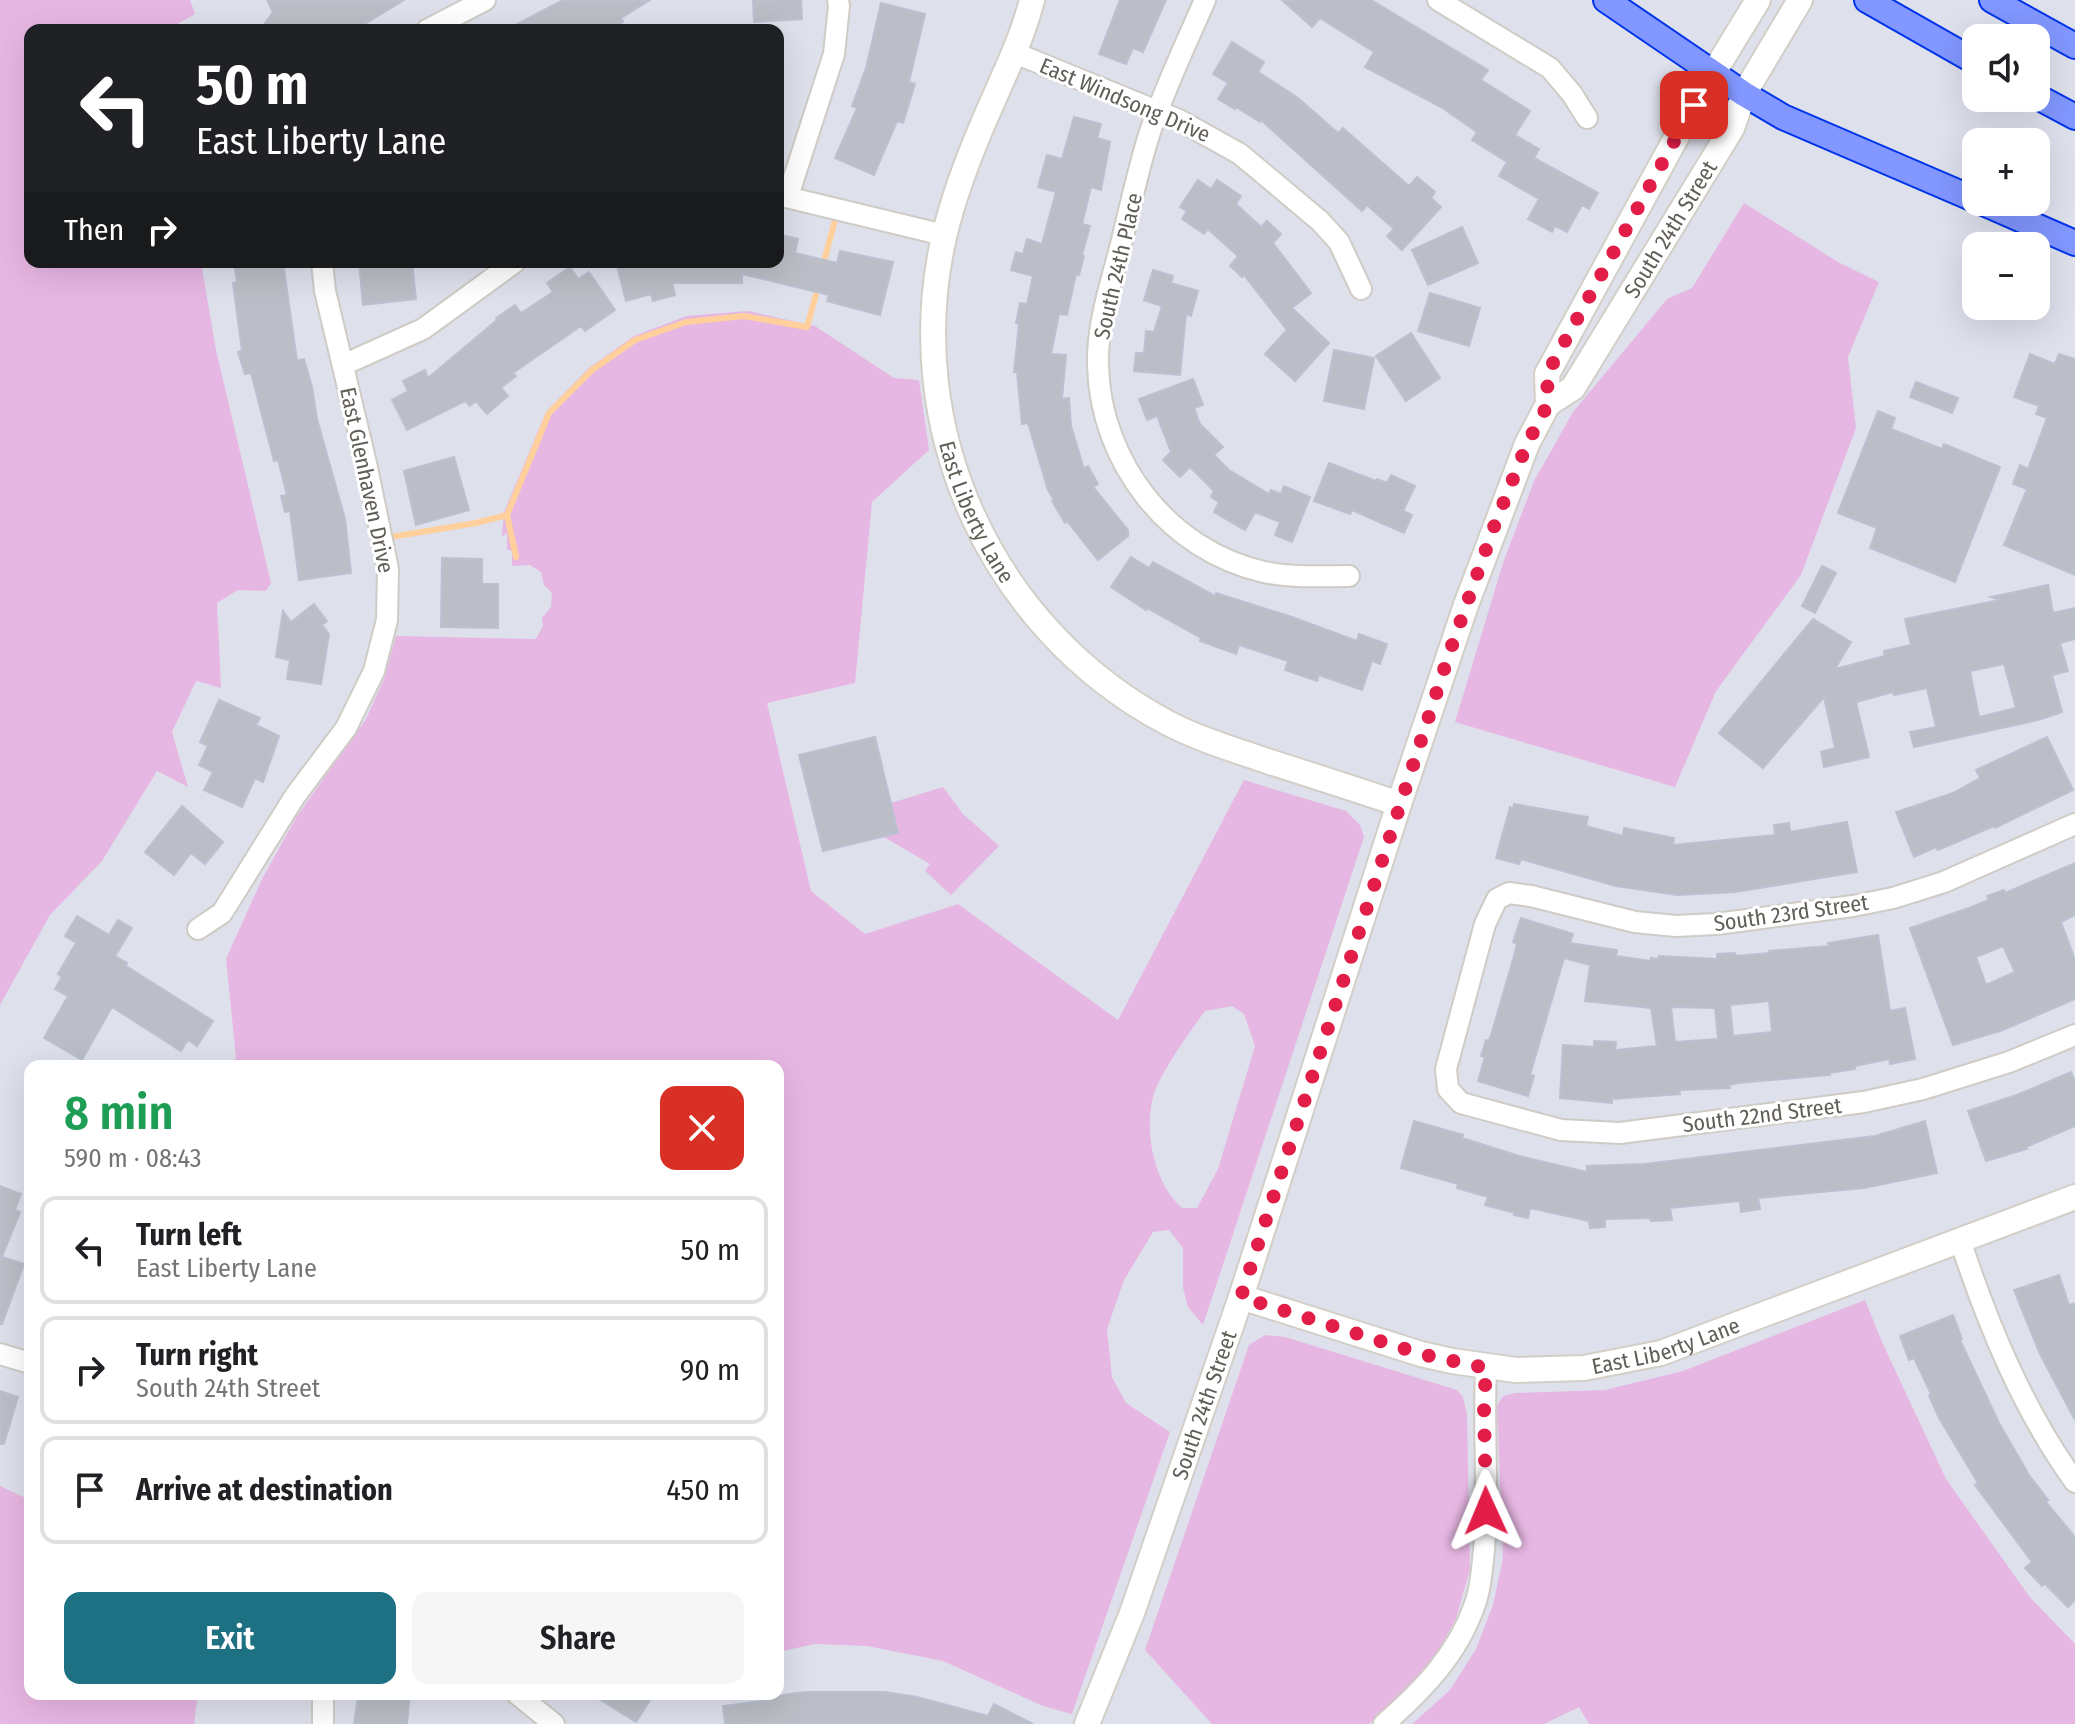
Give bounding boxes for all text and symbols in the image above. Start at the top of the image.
map controls [1962,24,2050,320]
button: sound [1962,24,2050,112]
text: 50 m [196,52,308,119]
street label: East Windsong Drive [1036,52,1214,148]
icon: left [64,56,168,160]
pin [1660,71,1728,139]
icon: arrive [1672,83,1716,127]
text: East Liberty Lane [196,120,446,164]
button: + [1962,128,2050,216]
street label: South 24th Street [1618,155,1723,303]
street label: South 24th Place [1088,190,1148,342]
icon: right [140,208,184,252]
text: Then [64,212,124,248]
button: − [1962,232,2050,320]
street label: East Glenhaven Drive [334,385,400,575]
street label: East Liberty Lane [934,438,1020,588]
street label: South 23rd Street [1712,889,1871,937]
text: 8 min [64,1084,174,1142]
button: close [660,1086,744,1170]
street label: South 22nd Street [1681,1092,1844,1138]
text: 590 m · 08:43 [64,1143,201,1174]
text: Turn left [136,1217,242,1253]
icon: left [68,1228,112,1272]
text: 50 m [680,1232,740,1268]
text: East Liberty Lane [136,1253,317,1284]
street label: East Liberty Lane [1589,1311,1743,1380]
street label: South 24th Street [1166,1326,1242,1483]
text: Turn right [136,1337,258,1373]
icon: right [68,1348,112,1392]
text: 90 m [680,1352,740,1388]
text: South 24th Street [136,1373,320,1404]
icon: arrive [68,1468,112,1512]
position arrow [1444,1469,1528,1553]
text: Arrive at destination [136,1472,393,1508]
text: 450 m [666,1472,740,1508]
button: Exit [64,1592,396,1684]
button: Share [412,1592,744,1684]

